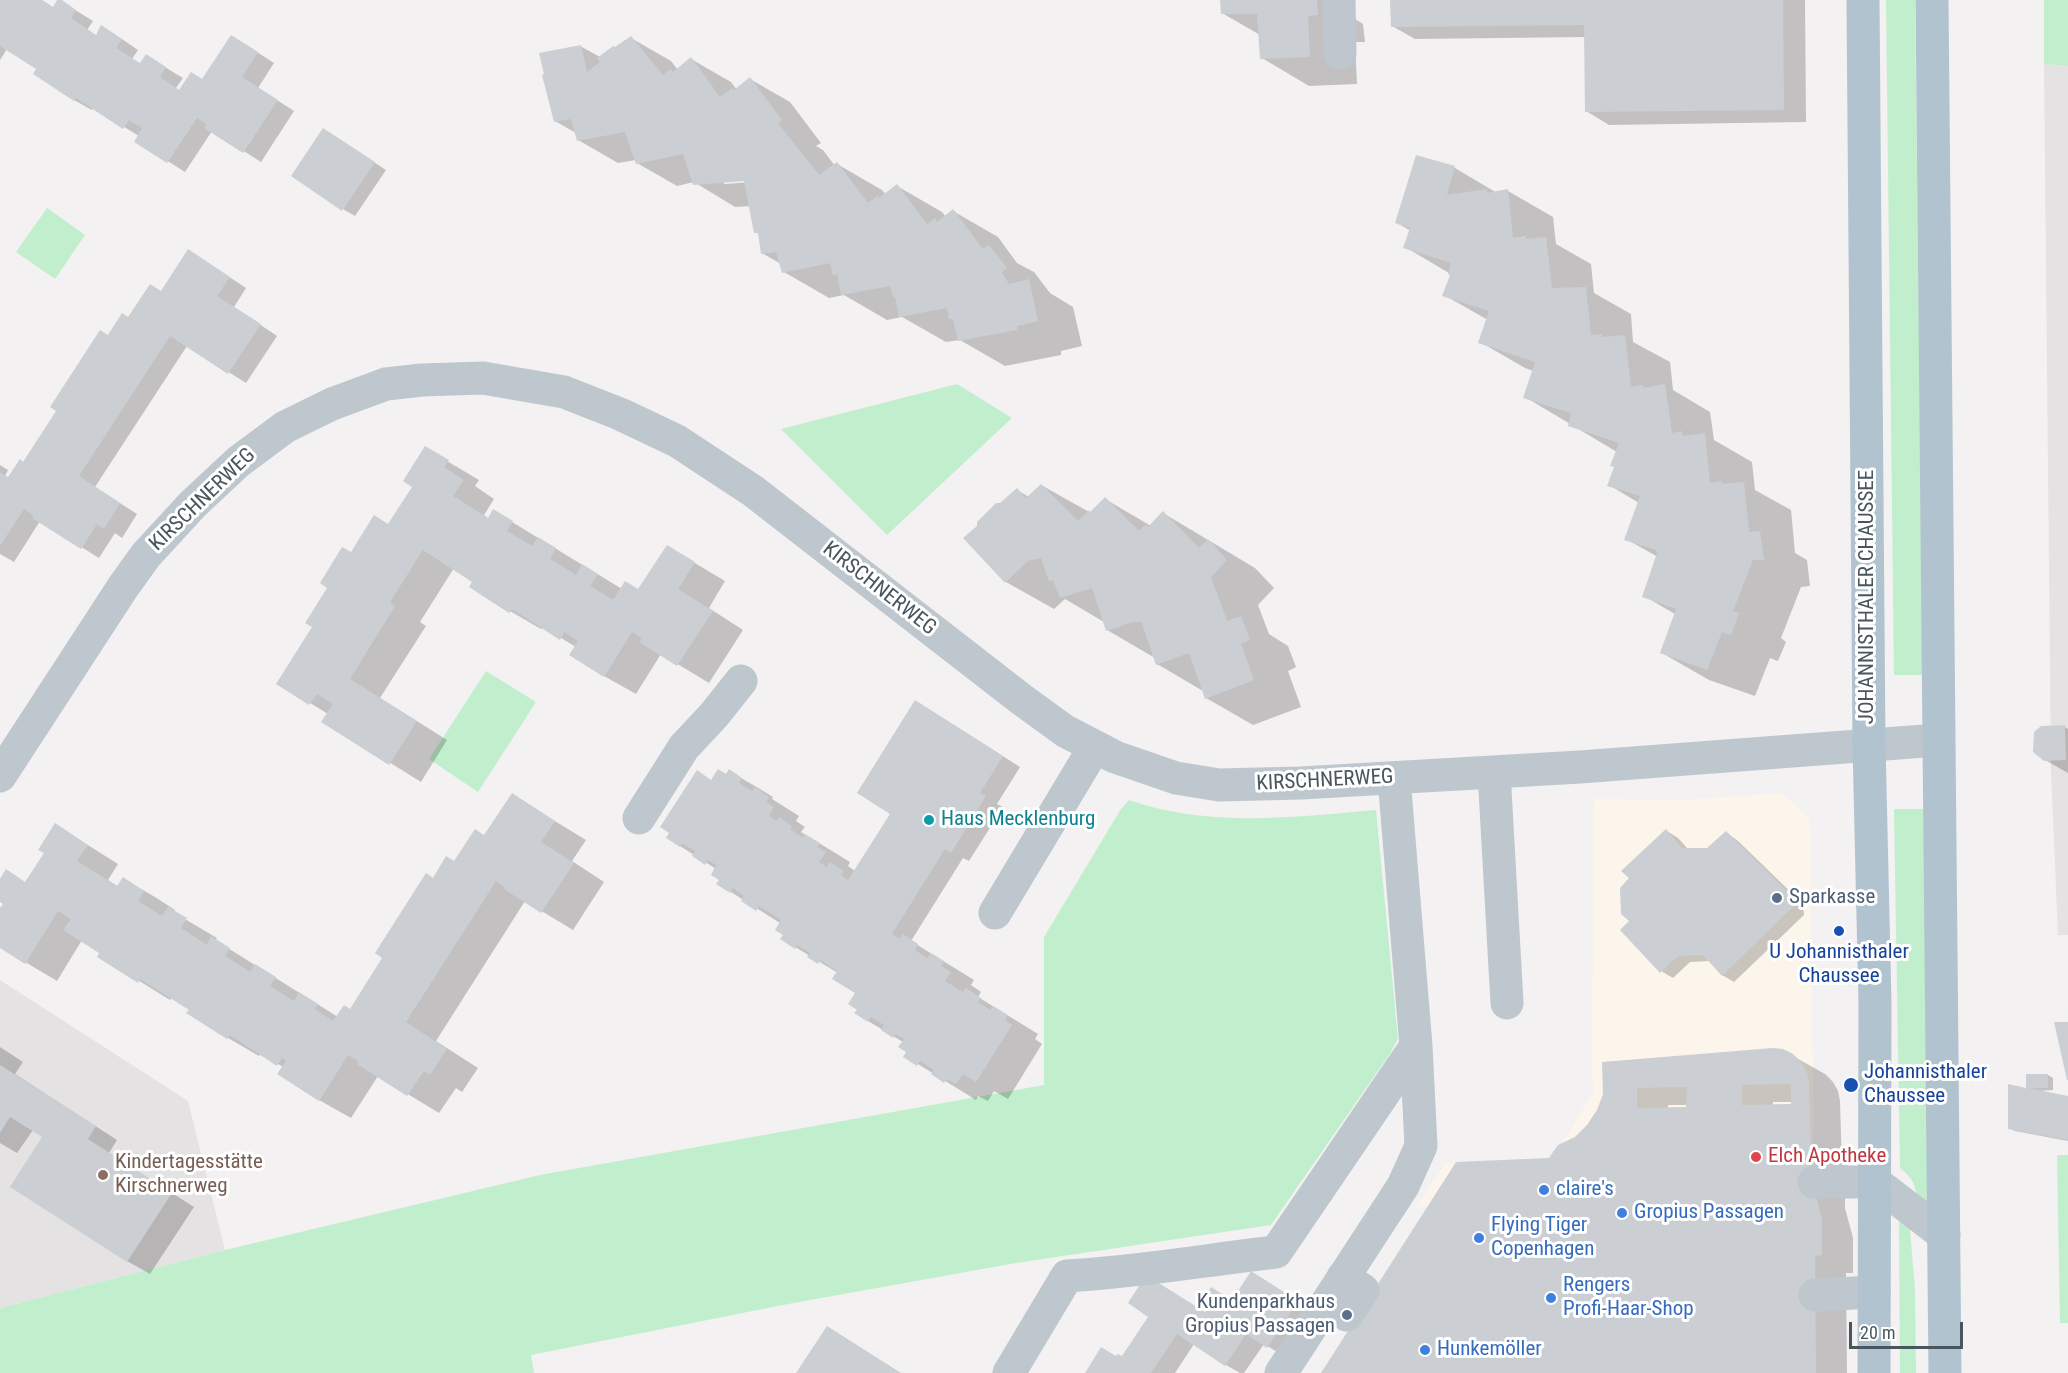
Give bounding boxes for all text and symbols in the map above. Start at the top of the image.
street label: KIRSCHNERWEG [145,443,261,557]
street label: JOHANNISTHALER CHAUSSEE [1855,470,1881,724]
street label: KIRSCHNERWEG [817,537,941,641]
street label: KIRSCHNERWEG [1256,765,1394,797]
place label: Haus Mecklenburg [941,807,1095,833]
marker: Haus Mecklenburg [922,813,936,827]
place label: Sparkasse [1789,885,1875,911]
marker: Sparkasse [1770,891,1784,905]
marker: U Johannisthaler Chaussee [1832,924,1846,938]
place label: U Johannisthaler Chaussee [1769,940,1909,990]
place label: Johannisthaler Chaussee [1864,1060,1987,1110]
marker: Johannisthaler Chaussee [1842,1076,1860,1094]
place label: Elch Apotheke [1768,1144,1886,1170]
place label: Kindertagesstätte Kirschnerweg [115,1150,263,1200]
marker: Elch Apotheke [1749,1150,1763,1164]
marker: Kindertagesstätte Kirschnerweg [96,1168,110,1182]
place label: claire's [1556,1177,1614,1203]
marker: claire's [1537,1183,1551,1197]
place label: Gropius Passagen [1634,1200,1784,1226]
marker: Gropius Passagen [1615,1206,1629,1220]
place label: Flying Tiger Copenhagen [1491,1213,1594,1263]
marker: Flying Tiger Copenhagen [1472,1231,1486,1245]
place label: Rengers Profi-Haar-Shop [1563,1273,1694,1323]
place label: Kundenparkhaus Gropius Passagen [1185,1290,1335,1340]
marker: Rengers Profi-Haar-Shop [1544,1291,1558,1305]
marker: Kundenparkhaus Gropius Passagen [1340,1308,1354,1322]
scale bar [1852,1310,1966,1348]
text: 20 m [1860,1322,1895,1343]
place label: Hunkemöller [1437,1337,1542,1363]
marker: Hunkemöller [1418,1343,1432,1357]

